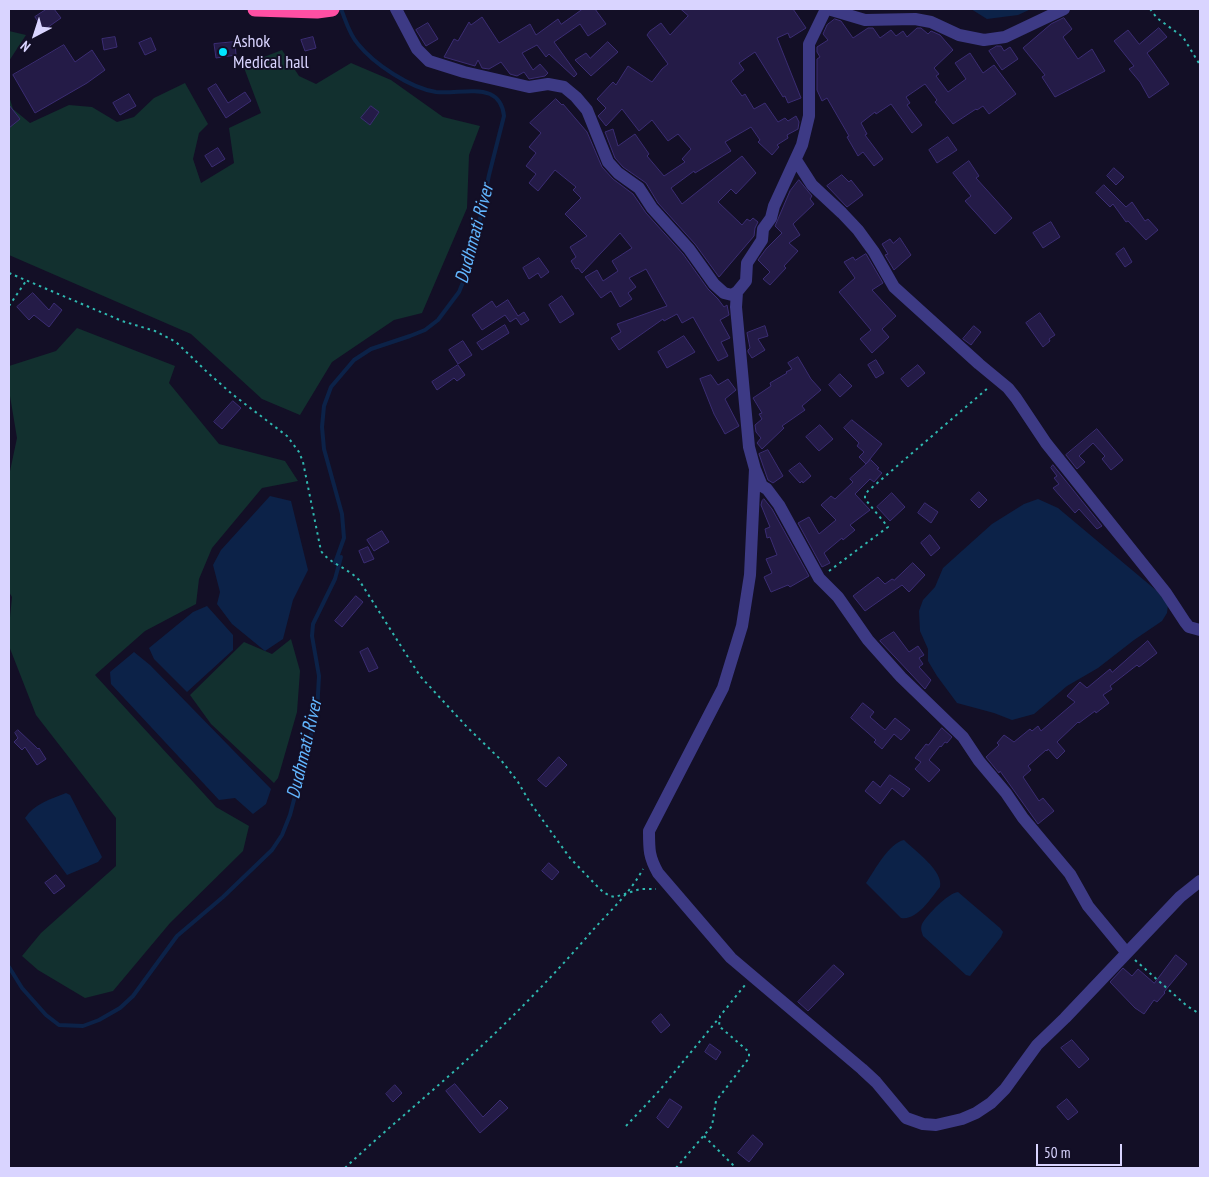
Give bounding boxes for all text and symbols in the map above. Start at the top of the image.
north arrow [10,10,60,60]
place label: Ashok Medical hall [233,31,309,74]
text: N [17,37,34,56]
marker: Ashok Medical hall [217,46,229,58]
water label: Dudhmati River [451,182,499,286]
water label: Dudhmati River [282,697,328,801]
scale bar [1039,1134,1125,1166]
text: 50 m [1044,1143,1070,1162]

